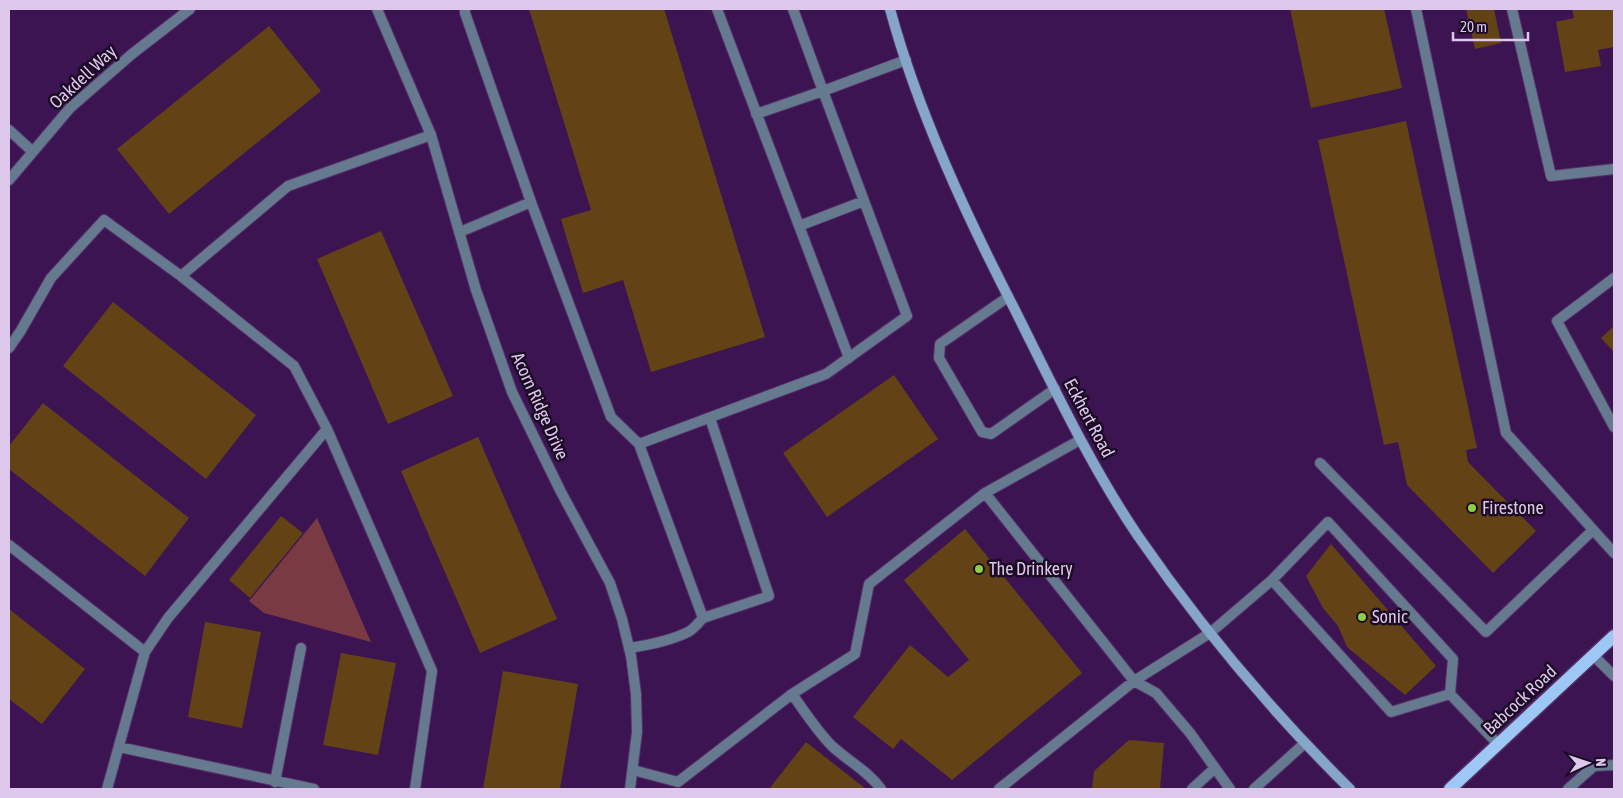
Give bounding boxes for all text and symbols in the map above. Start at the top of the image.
scale bar [1453,10,1528,42]
text: 20 m [1460,18,1487,35]
street label: Oakdell Way [45,40,120,113]
street label: Acorn Ridge Drive [507,349,573,463]
street label: Eckhert Road [1060,375,1119,461]
place label: Firestone [1482,497,1544,518]
marker: Firestone [1466,502,1478,514]
place label: The Drinkery [989,558,1073,579]
marker: The Drinkery [973,563,985,575]
place label: Sonic [1372,606,1408,627]
marker: Sonic [1356,611,1368,623]
street label: Babcock Road [1479,661,1560,739]
north arrow [1563,738,1613,788]
text: N [1593,758,1609,767]

